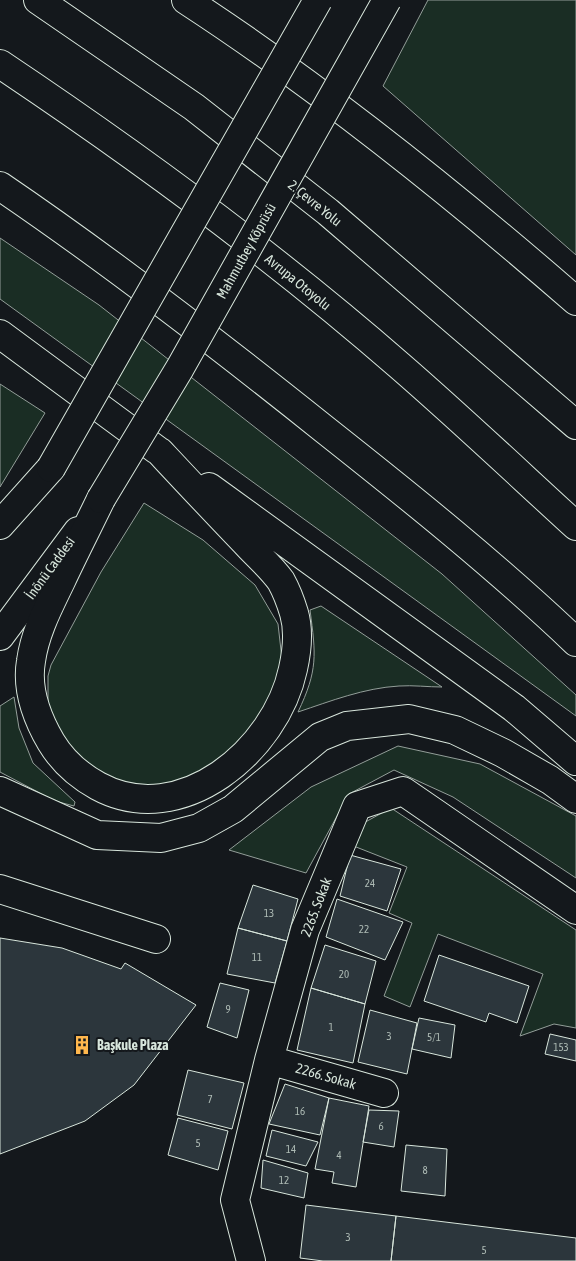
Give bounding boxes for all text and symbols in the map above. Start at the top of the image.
street label: 2. Çevre Yolu [285,177,345,229]
street label: Mahmutbey Köprüsü [213,201,279,301]
street label: Avrupa Otoyolu [262,251,334,313]
street label: İnönü Caddesi [22,534,78,602]
street label: 2265. Sokak [297,875,335,939]
house number: 24 [365,877,375,889]
house number: 13 [264,907,274,919]
house number: 22 [359,923,369,935]
house number: 11 [252,951,262,963]
house number: 20 [339,968,349,980]
house number: 9 [225,1003,231,1015]
house number: 1 [328,1021,334,1033]
house number: 3 [386,1030,392,1042]
house number: 5/1 [427,1031,441,1043]
building icon: Başkule Plaza [71,1034,93,1056]
place label: Başkule Plaza [97,1037,169,1053]
house number: 153 [553,1041,569,1053]
street label: 2266. Sokak [294,1060,358,1092]
house number: 7 [207,1093,213,1105]
house number: 16 [295,1105,305,1117]
house number: 6 [378,1120,384,1132]
house number: 5 [195,1137,201,1149]
house number: 14 [286,1143,296,1155]
house number: 4 [336,1149,342,1161]
house number: 8 [422,1164,428,1176]
house number: 12 [279,1174,289,1186]
house number: 3 [345,1231,351,1243]
house number: 5 [481,1244,487,1256]

